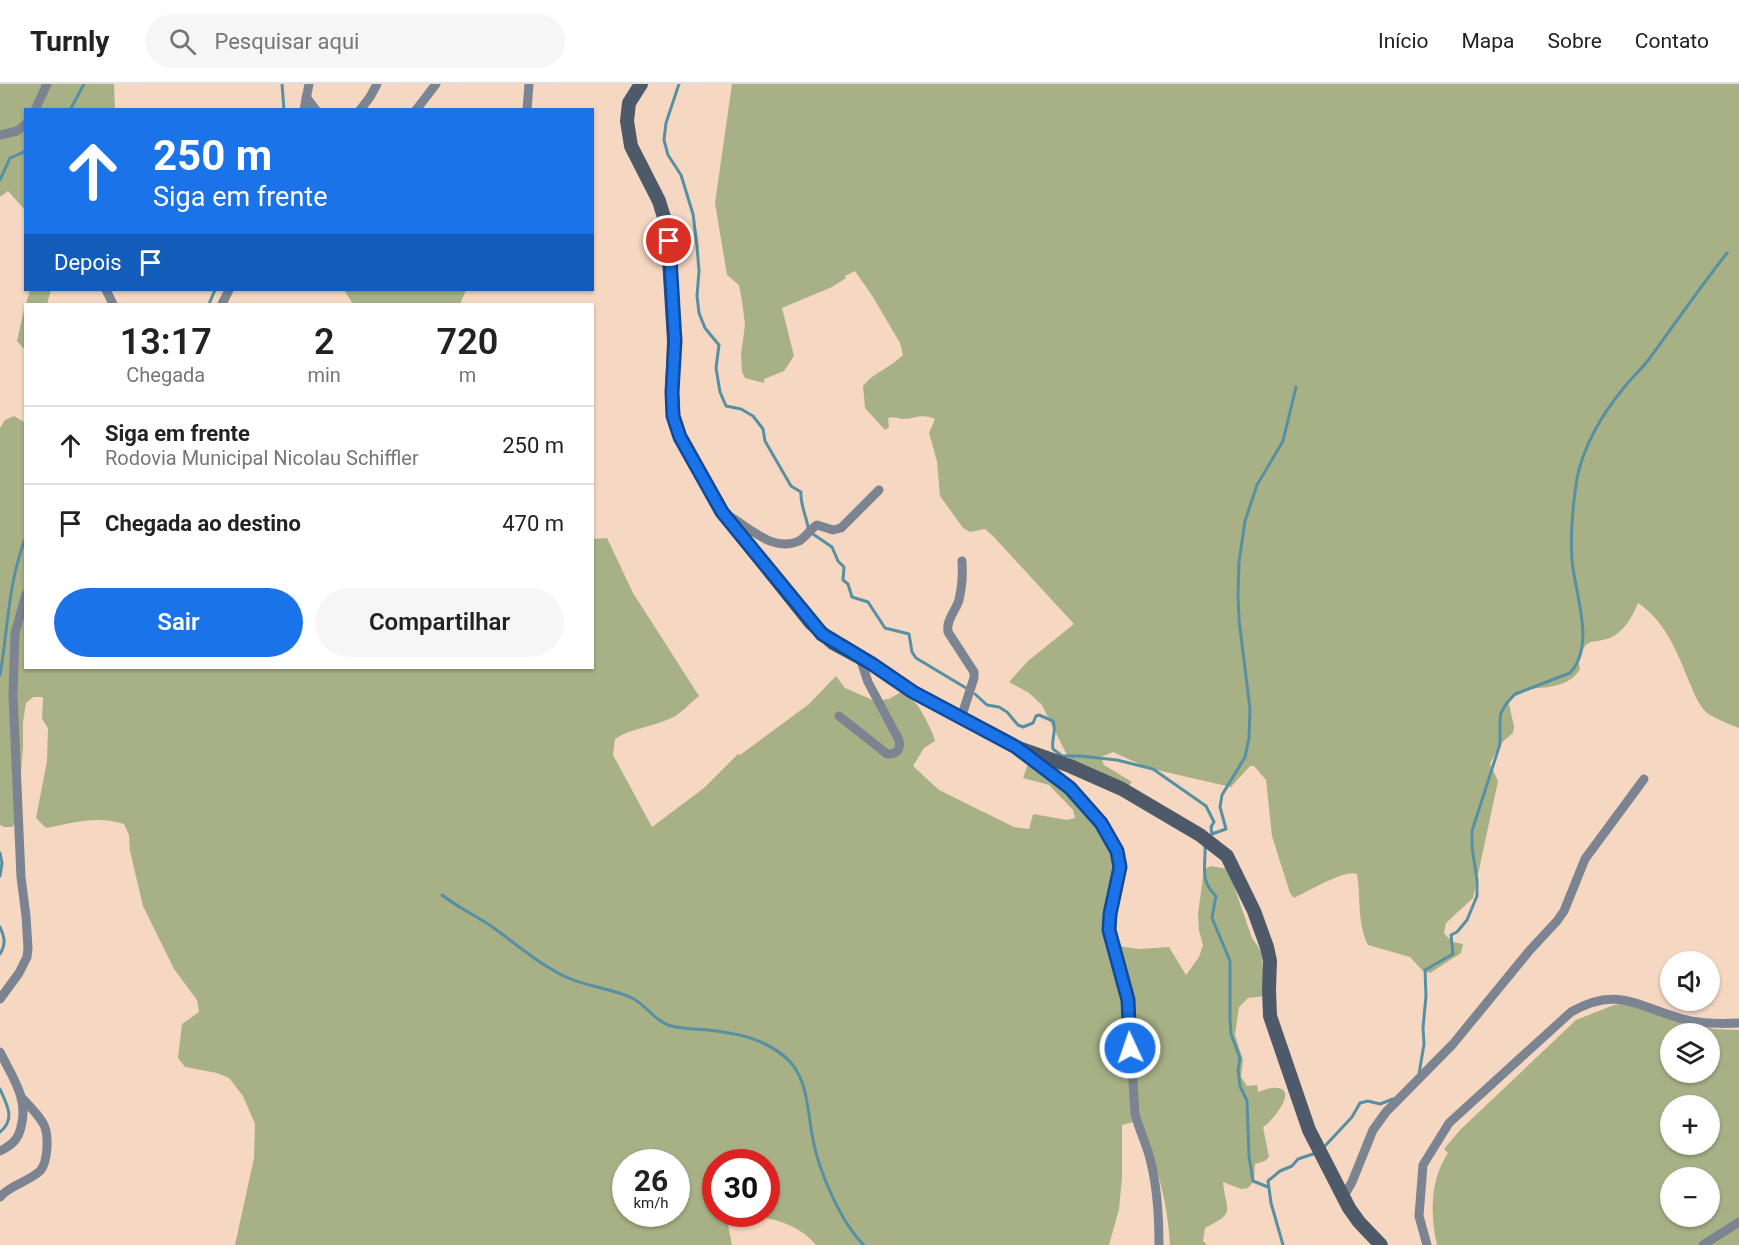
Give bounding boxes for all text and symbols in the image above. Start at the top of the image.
search box [145,14,565,68]
text: Turnly [30,25,109,58]
icon: search [166,25,199,58]
text: Pesquisar aqui [214,29,359,54]
text: Início [1378,29,1429,53]
text: Mapa [1462,29,1515,53]
text: Sobre [1548,29,1602,53]
text: Contato [1635,29,1709,53]
text: 250 m [153,131,272,180]
icon: ahead [54,132,132,210]
text: Siga em frente [153,181,328,213]
pin [643,215,694,266]
icon: arrive [652,224,685,257]
icon: arrive [134,246,167,279]
text: Depois [54,250,122,275]
text: 13:17 [120,321,212,363]
text: 2 [314,321,334,363]
text: 720 [437,321,498,363]
text: Chegada [126,363,205,387]
text: min [307,363,341,387]
text: m [459,363,476,387]
text: Siga em frente [105,421,250,446]
icon: ahead [54,429,87,462]
text: 250 m [502,433,564,458]
text: Rodovia Municipal Nicolau Schiffler [105,446,419,470]
icon: arrive [54,507,87,540]
text: Chegada ao destino [105,511,301,536]
text: 470 m [502,511,564,536]
button: Sair [54,588,303,657]
button: Compartilhar [315,588,564,657]
map controls [1660,951,1720,1227]
button: sound [1660,951,1720,1011]
position arrow [1098,1016,1162,1080]
button: layers [1660,1023,1720,1083]
button: + [1660,1095,1720,1155]
speed limit sign: 30 [702,1149,780,1227]
text: 26 [634,1163,668,1198]
button: − [1660,1167,1720,1227]
text: km/h [633,1194,669,1212]

